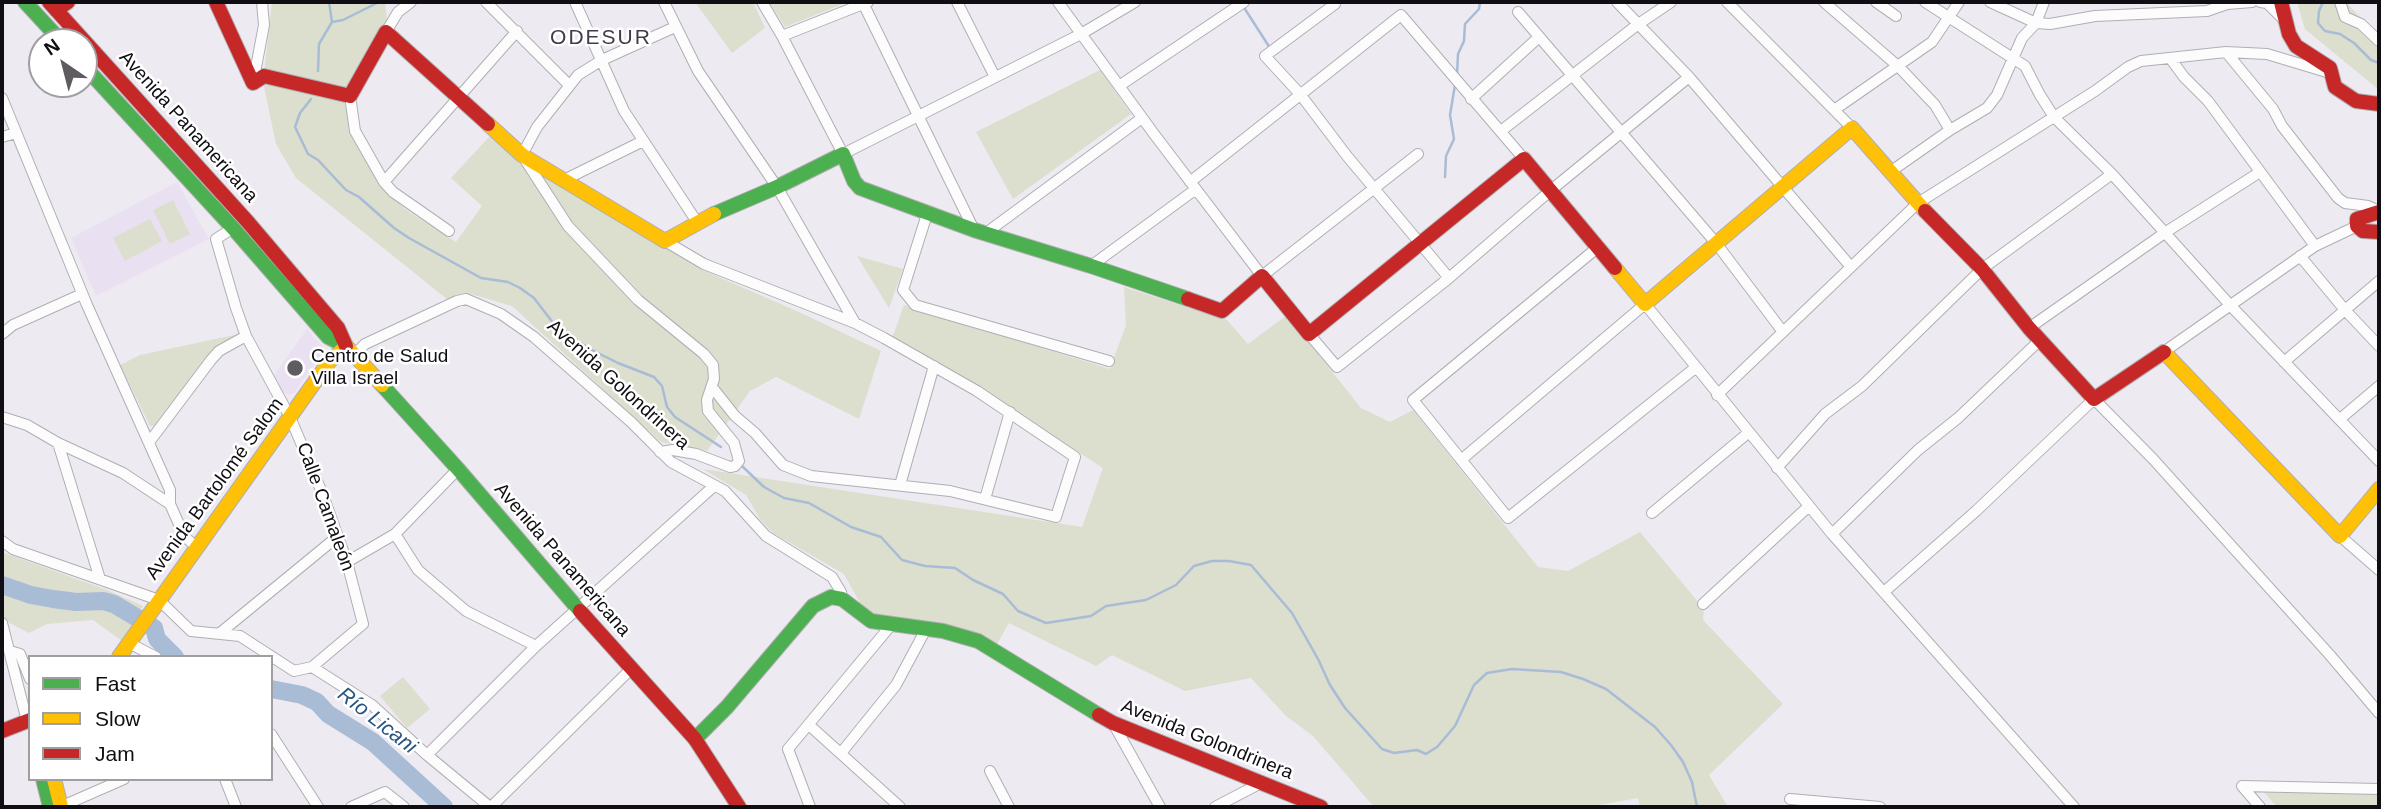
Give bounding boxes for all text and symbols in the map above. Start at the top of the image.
district label: ODESUR [551,25,651,51]
north arrow [28,28,98,98]
text: N [40,34,63,60]
street label: Avenida Panamericana [114,47,262,207]
street label: Avenida Golondrinera [542,315,694,455]
place label: Centro de Salud Villa Israel [311,346,448,390]
marker: Centro de Salud Villa Israel [285,358,305,378]
street label: Avenida Bartolomé Salom [141,394,289,584]
street label: Calle Camaleón [291,440,359,574]
street label: Avenida Panamericana [489,479,635,641]
legend [28,655,273,781]
text: Fast [95,672,136,695]
water label: Río Licani [332,682,422,760]
street label: Avenida Golondrinera [1118,695,1296,785]
text: Slow [95,707,141,730]
text: Jam [95,742,135,765]

